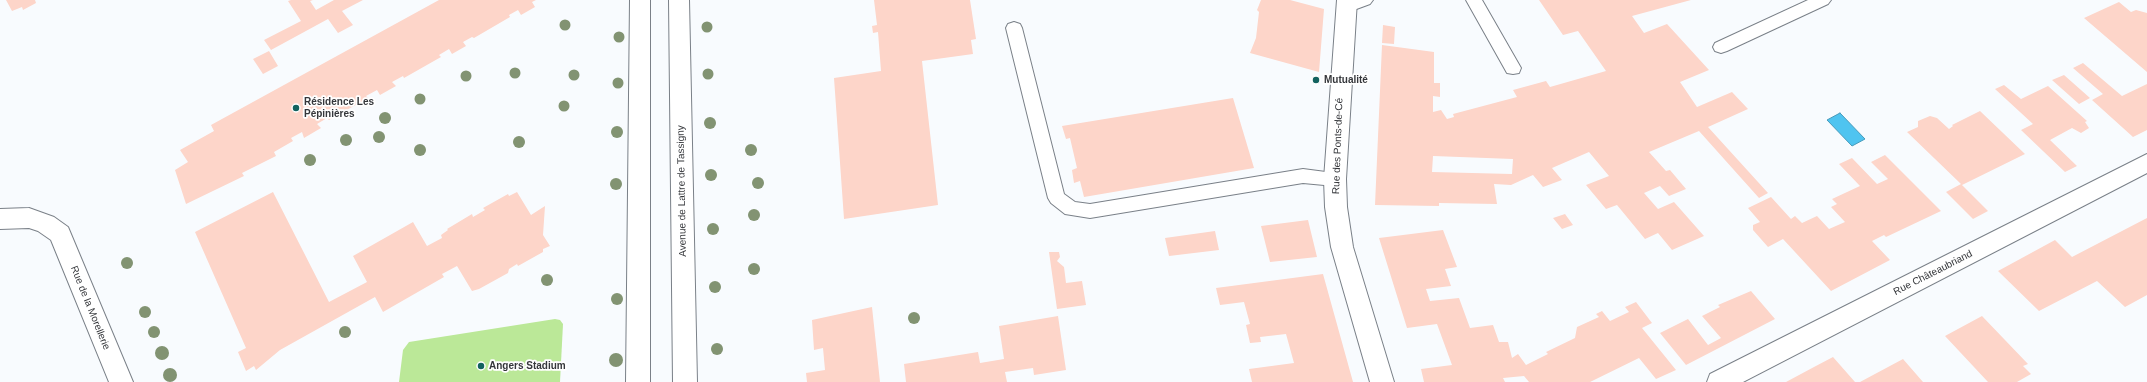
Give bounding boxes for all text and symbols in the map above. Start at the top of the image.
place label: Mutualité [1324,74,1368,86]
marker: Mutualité [1311,75,1321,85]
place label: Résidence Les Pépinières [304,96,374,120]
street label: Rue des Ponts-de-Cé [1330,98,1346,194]
marker: Résidence Les Pépinières [291,103,301,113]
street label: Avenue de Lattre de Tassigny [675,125,689,257]
street label: Rue Châteaubriand [1892,248,1974,298]
street label: Rue de la Morellerie [68,264,112,352]
place label: Angers Stadium [489,360,566,372]
marker: Angers Stadium [476,361,486,371]

